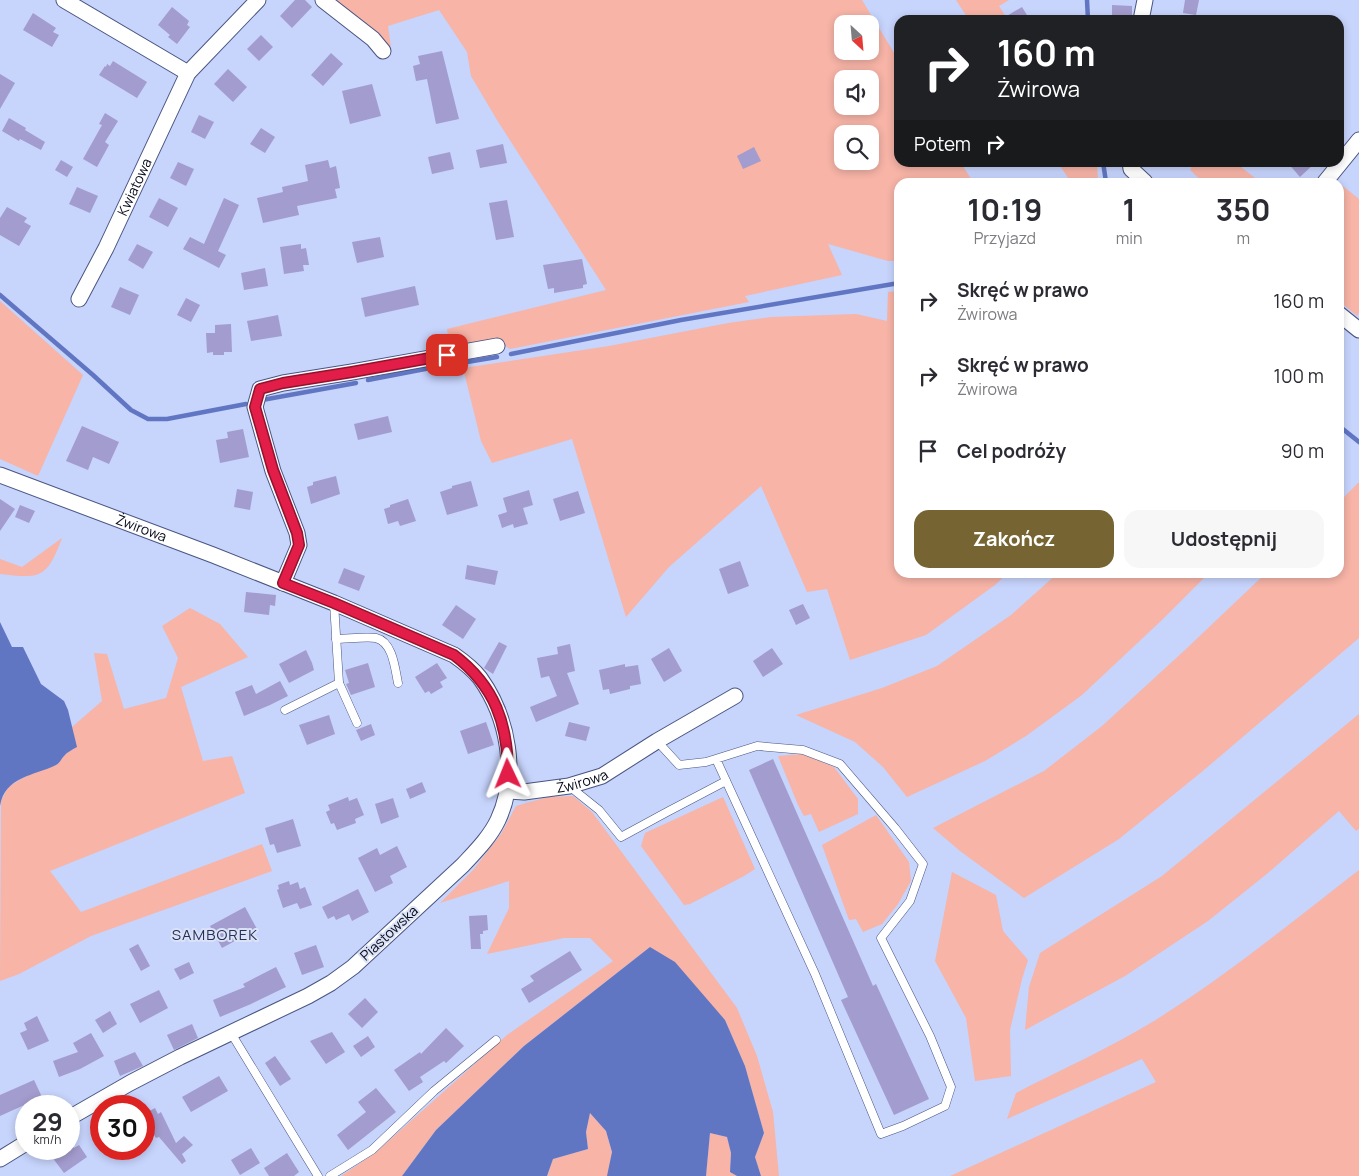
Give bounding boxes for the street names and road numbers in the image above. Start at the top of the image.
street label: Kwiatowa [112,155,156,219]
street label: Żwirowa [113,509,170,546]
street label: Żwirowa [555,765,611,797]
street label: Piastowska [356,901,422,964]

